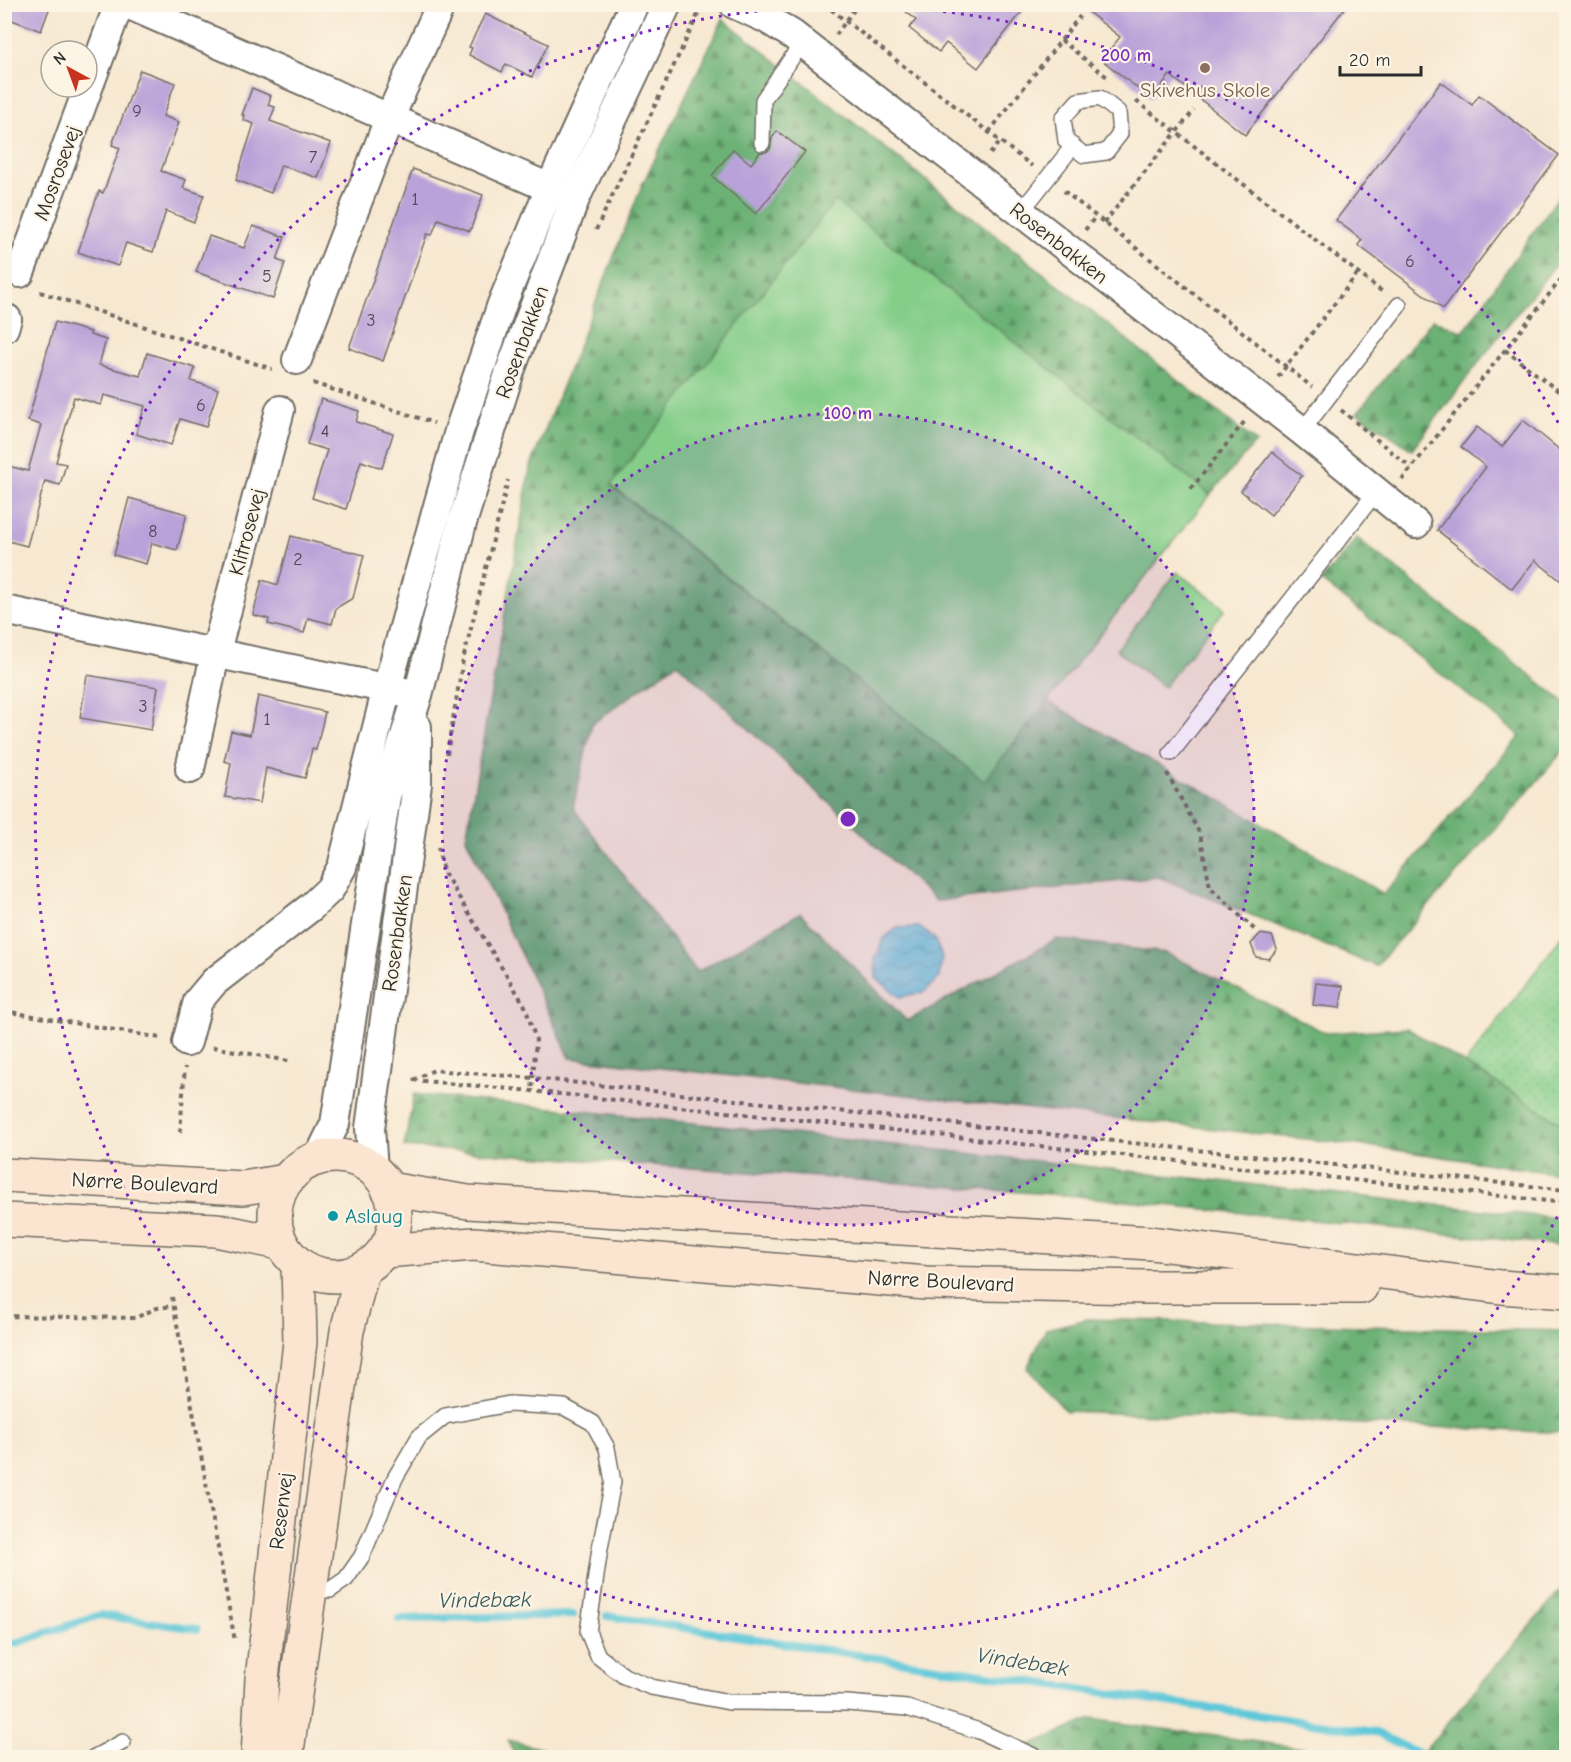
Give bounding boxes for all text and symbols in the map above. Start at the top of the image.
north arrow [39,39,99,99]
scale bar [1340,39,1421,77]
text: 200 m [1101,45,1151,66]
text: N [50,48,70,69]
text: 20 m [1349,50,1390,71]
marker: Skivehus Skole [1198,61,1212,75]
place label: Skivehus Skole [1140,78,1270,102]
house number: 9 [132,101,142,122]
street label: Mosrosevej [29,122,85,224]
house number: 7 [309,147,318,168]
house number: 1 [411,189,419,210]
street label: Rosenbakken [1005,197,1113,289]
house number: 6 [1405,251,1415,272]
house number: 5 [262,266,272,287]
street label: Rosenbakken [491,282,553,402]
house number: 3 [366,310,376,331]
house number: 6 [196,395,206,416]
text: 100 m [824,403,872,424]
house number: 4 [321,421,329,442]
street label: Klitrosevej [224,486,270,578]
house number: 8 [148,521,158,542]
house number: 2 [293,549,303,570]
house number: 3 [138,696,148,717]
house number: 1 [263,709,271,730]
centre of rings [838,809,858,829]
street label: Rosenbakken [377,873,417,993]
street label: Nørre Boulevard [71,1167,219,1199]
place label: Aslaug [345,1204,403,1228]
marker: Aslaug [326,1209,340,1223]
street label: Nørre Boulevard [867,1265,1015,1297]
street label: Resenvej [264,1471,298,1551]
water label: Vindebæk [439,1586,532,1614]
water label: Vindebæk [975,1642,1071,1682]

